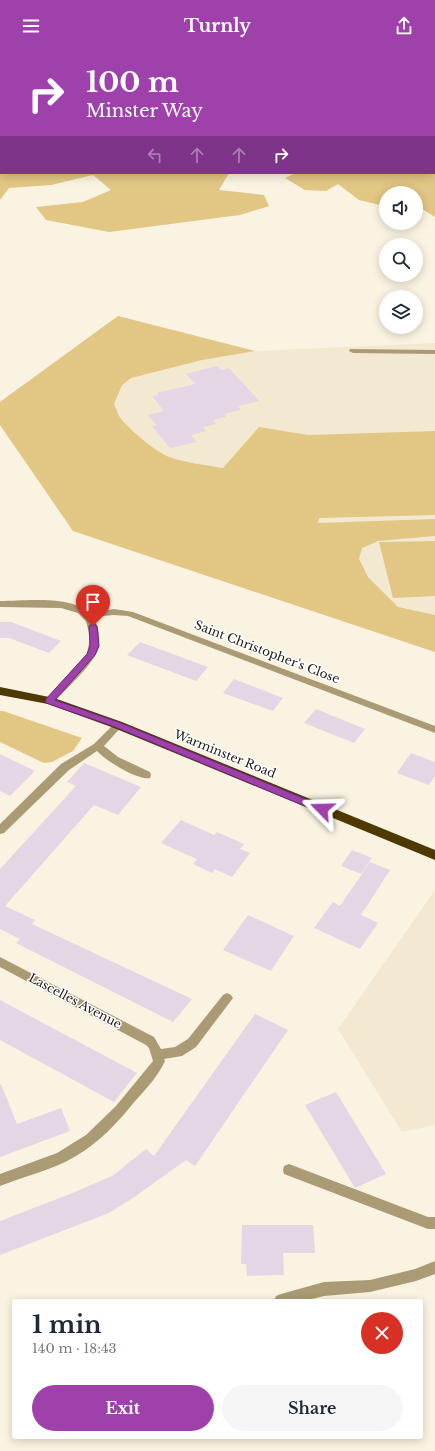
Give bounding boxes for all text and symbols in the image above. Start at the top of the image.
icon: menu [20,15,42,37]
text: Turnly [184,15,251,37]
icon: share [393,15,415,37]
text: 100 m [86,65,179,100]
icon: right [20,68,72,120]
text: Minster Way [86,100,203,122]
icon: left [144,144,166,166]
icon: ahead [186,144,208,166]
icon: ahead [228,144,250,166]
icon: right [270,144,292,166]
map controls [379,186,423,334]
button: sound [379,186,423,230]
button: search [379,238,423,282]
button: layers [379,290,423,334]
pin [76,585,110,626]
icon: arrive [82,591,104,613]
street label: Saint Christopher's Close [192,617,342,686]
street label: Warminster Road [171,726,278,781]
position arrow [301,788,343,830]
street label: Lascelles Avenue [26,970,124,1031]
text: 1 min [32,1310,102,1339]
button: close [361,1312,403,1354]
text: 140 m · 18:43 [32,1340,117,1357]
button: Exit [32,1385,214,1431]
button: Share [222,1385,403,1431]

